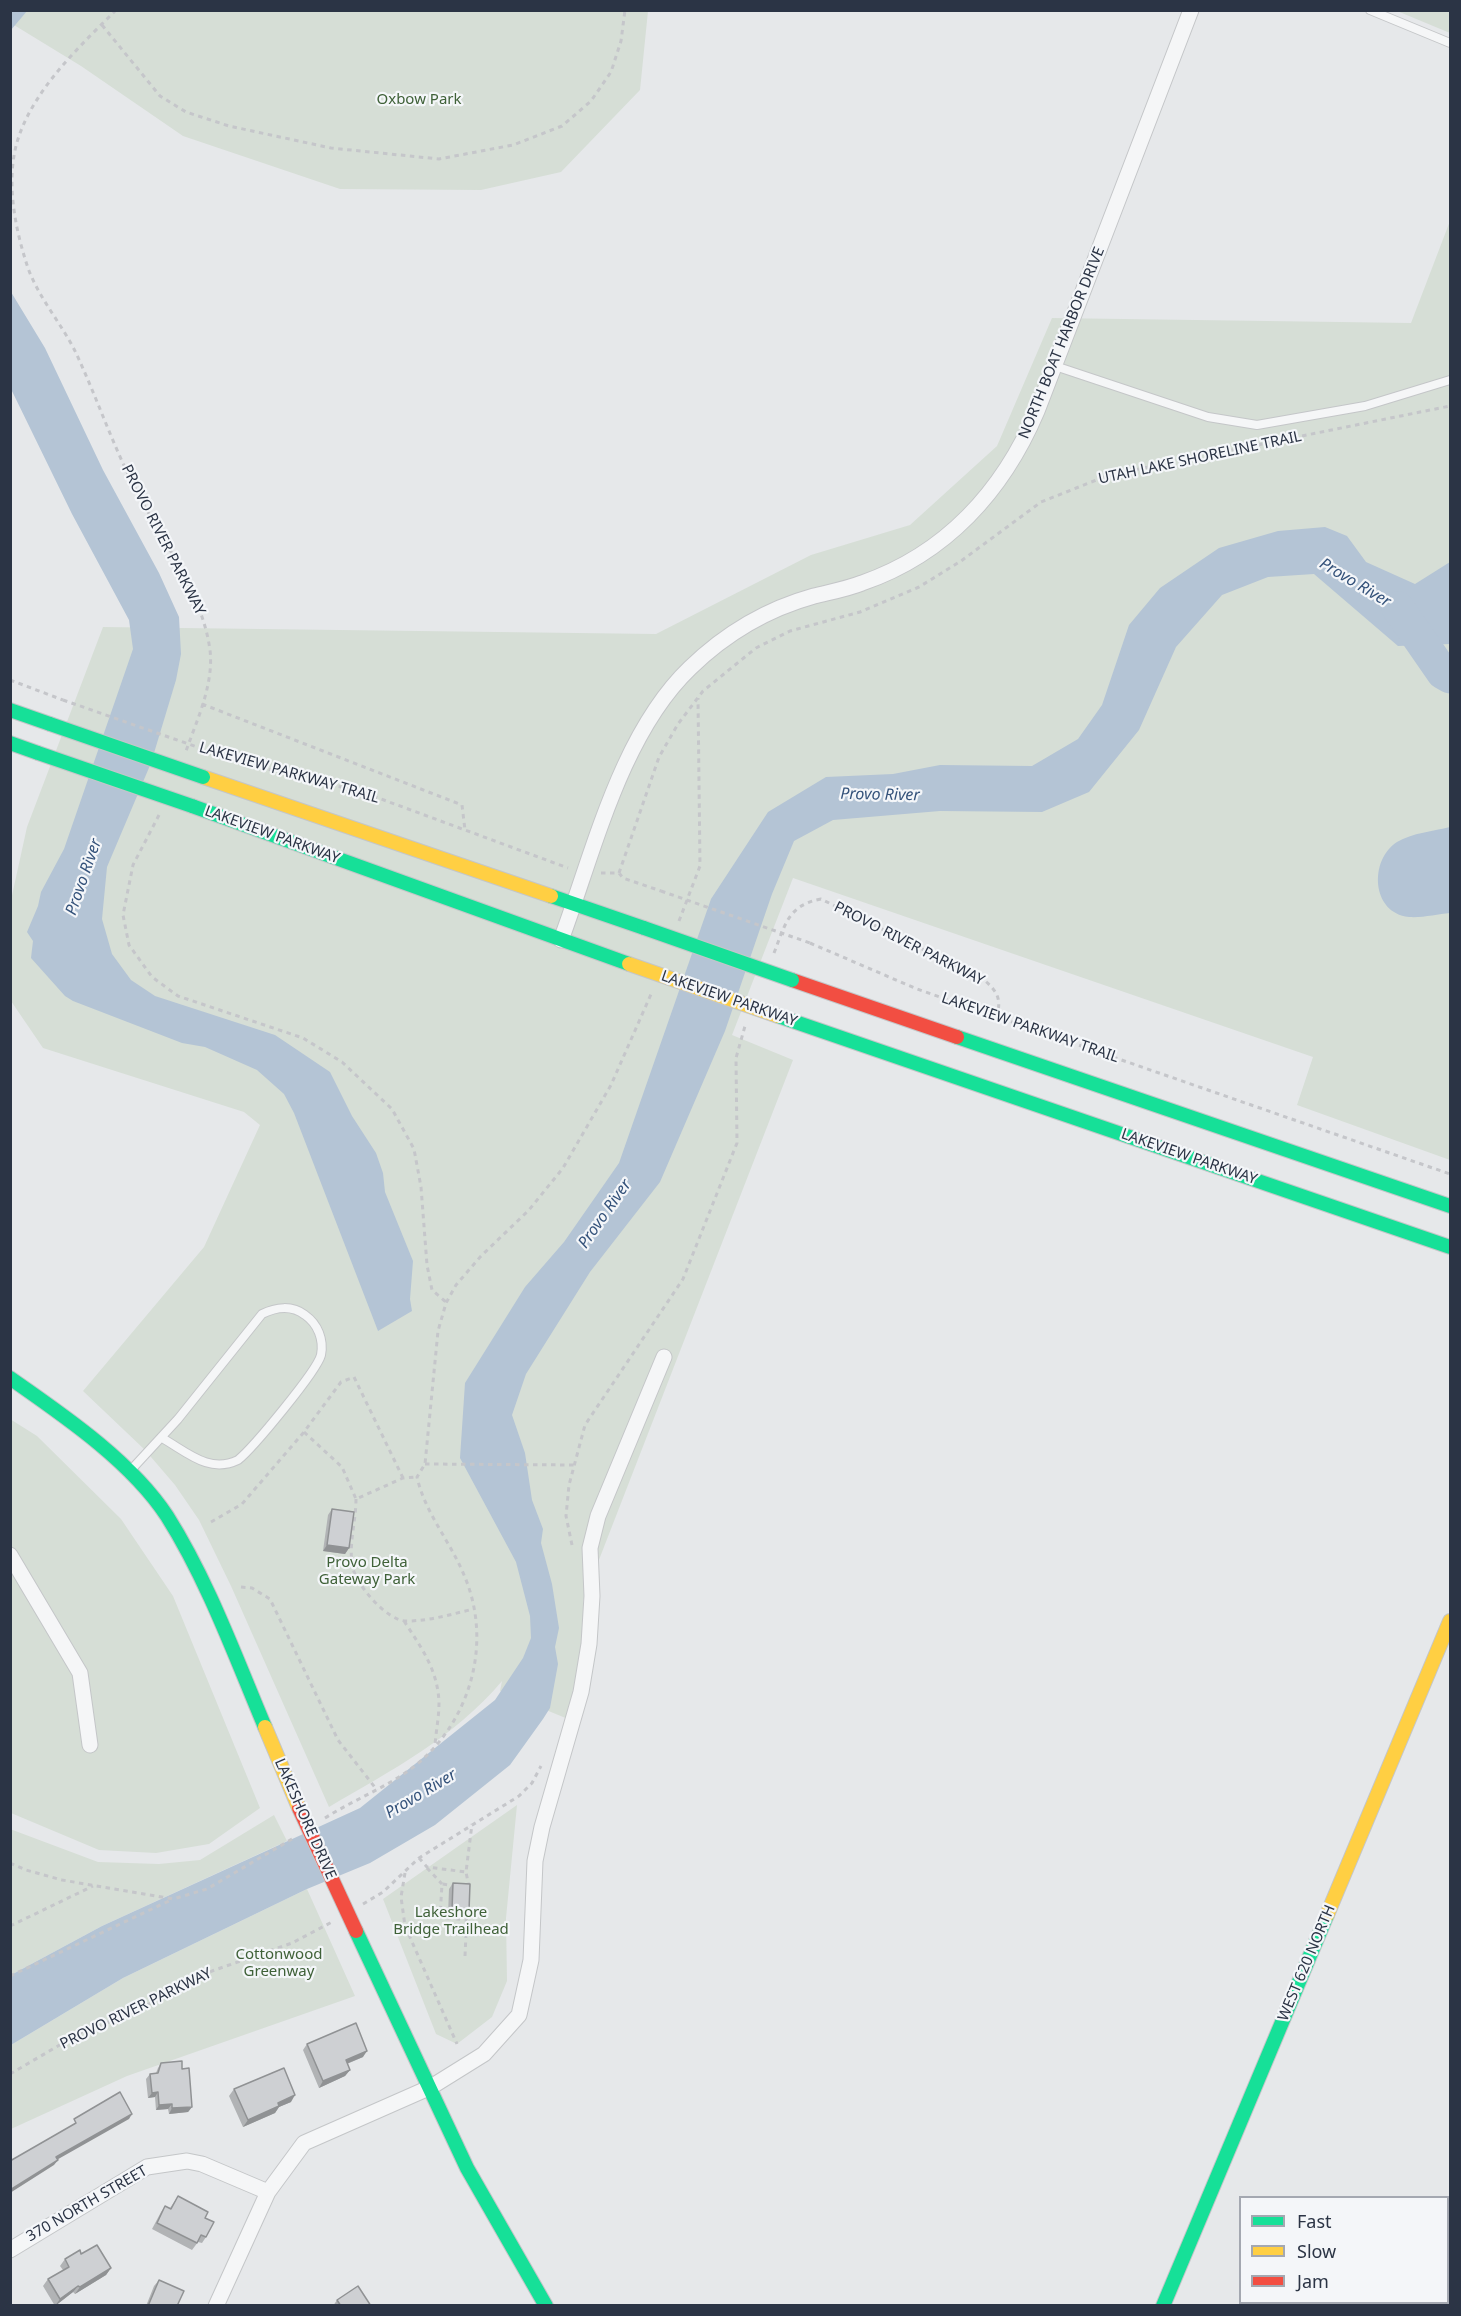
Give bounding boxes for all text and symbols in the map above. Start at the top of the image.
park label: Oxbow Park [376,91,462,109]
street label: NORTH BOAT HARBOR DRIVE [1015,245,1109,441]
street label: UTAH LAKE SHORELINE TRAIL [1097,428,1303,488]
street label: PROVO RIVER PARKWAY [117,462,209,618]
water label: Provo River [1316,554,1394,612]
street label: LAKEVIEW PARKWAY TRAIL [197,739,381,807]
water label: Provo River [840,785,920,805]
street label: LAKEVIEW PARKWAY [202,802,342,868]
water label: Provo River [62,836,106,918]
street label: PROVO RIVER PARKWAY [831,898,987,990]
street label: LAKEVIEW PARKWAY [659,967,799,1031]
street label: LAKEVIEW PARKWAY TRAIL [939,989,1121,1067]
street label: LAKEVIEW PARKWAY [1119,1125,1259,1189]
water label: Provo River [574,1176,636,1252]
park label: Provo Delta Gateway Park [319,1554,415,1589]
street label: LAKESHORE DRIVE [270,1756,340,1882]
water label: Provo River [382,1765,460,1823]
street label: WEST 620 NORTH [1274,1902,1340,2024]
park label: Lakeshore Bridge Trailhead [393,1904,509,1939]
park label: Cottonwood Greenway [236,1946,322,1981]
street label: PROVO RIVER PARKWAY [57,1964,215,2054]
street label: 370 NORTH STREET [23,2162,151,2246]
legend [1239,2196,1449,2304]
text: Fast [1297,2209,1332,2233]
text: Slow [1297,2239,1336,2263]
text: Jam [1297,2269,1329,2293]

